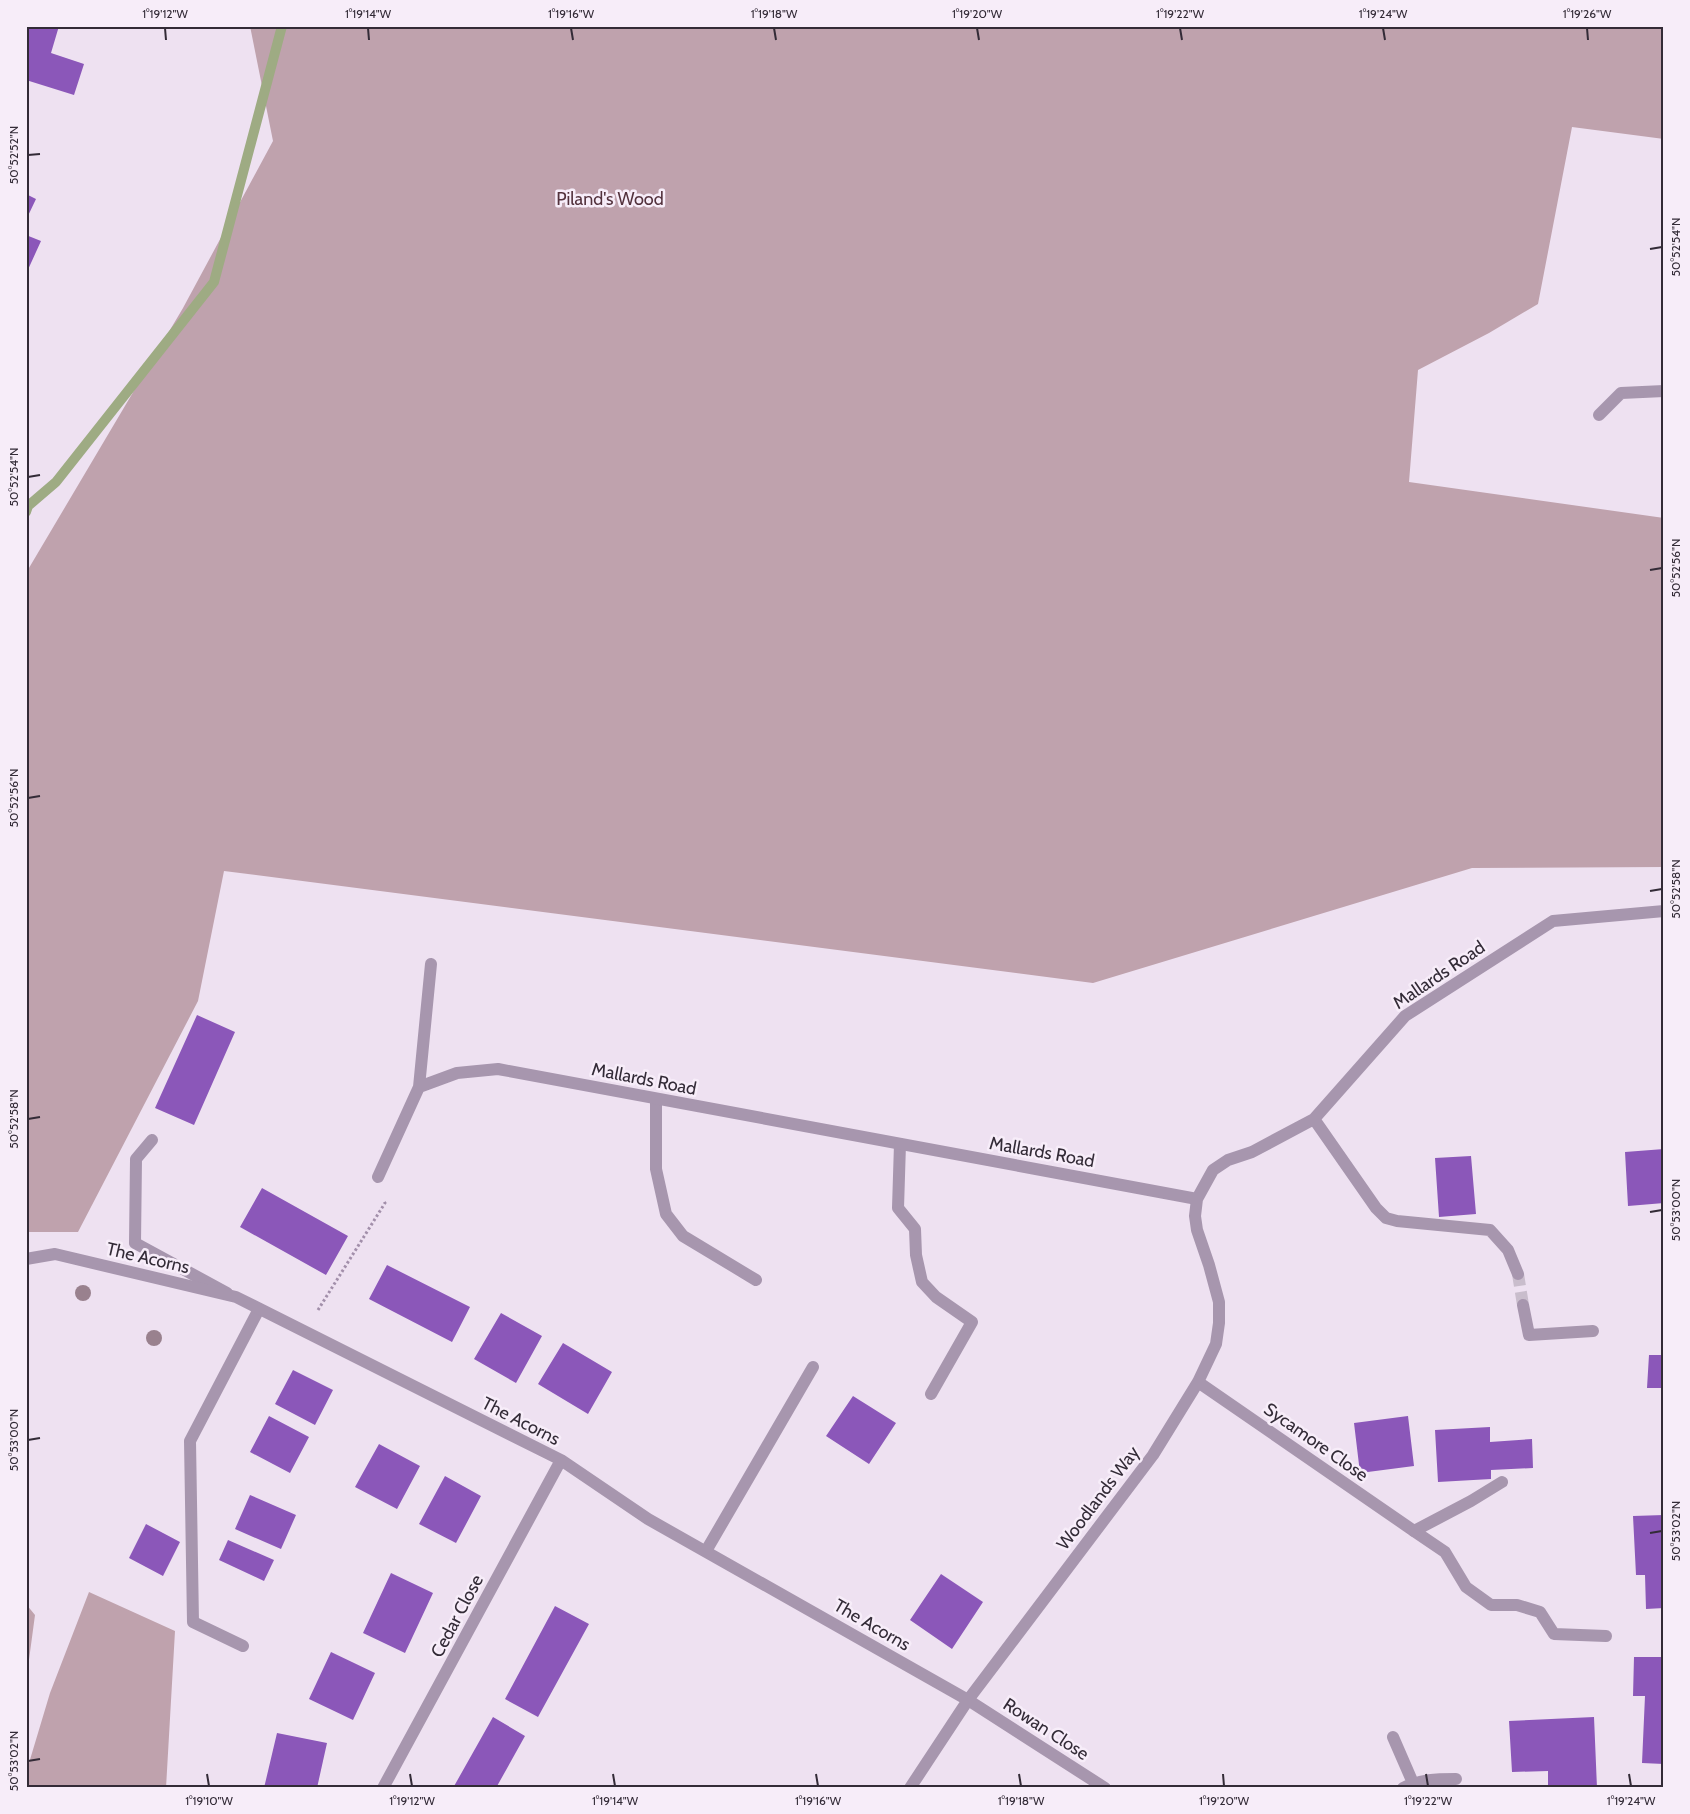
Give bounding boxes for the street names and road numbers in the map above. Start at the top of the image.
street label: Mallards Road [1389,936,1489,1014]
street label: Mallards Road [590,1058,698,1100]
street label: Mallards Road [988,1132,1096,1172]
street label: The Acorns [104,1238,192,1278]
street label: The Acorns [478,1392,564,1450]
street label: Sycamore Close [1260,1398,1372,1486]
street label: Woodlands Way [1052,1442,1144,1554]
street label: Cedar Close [426,1571,488,1661]
street label: The Acorns [830,1594,914,1656]
street label: Rowan Close [999,1693,1093,1765]

